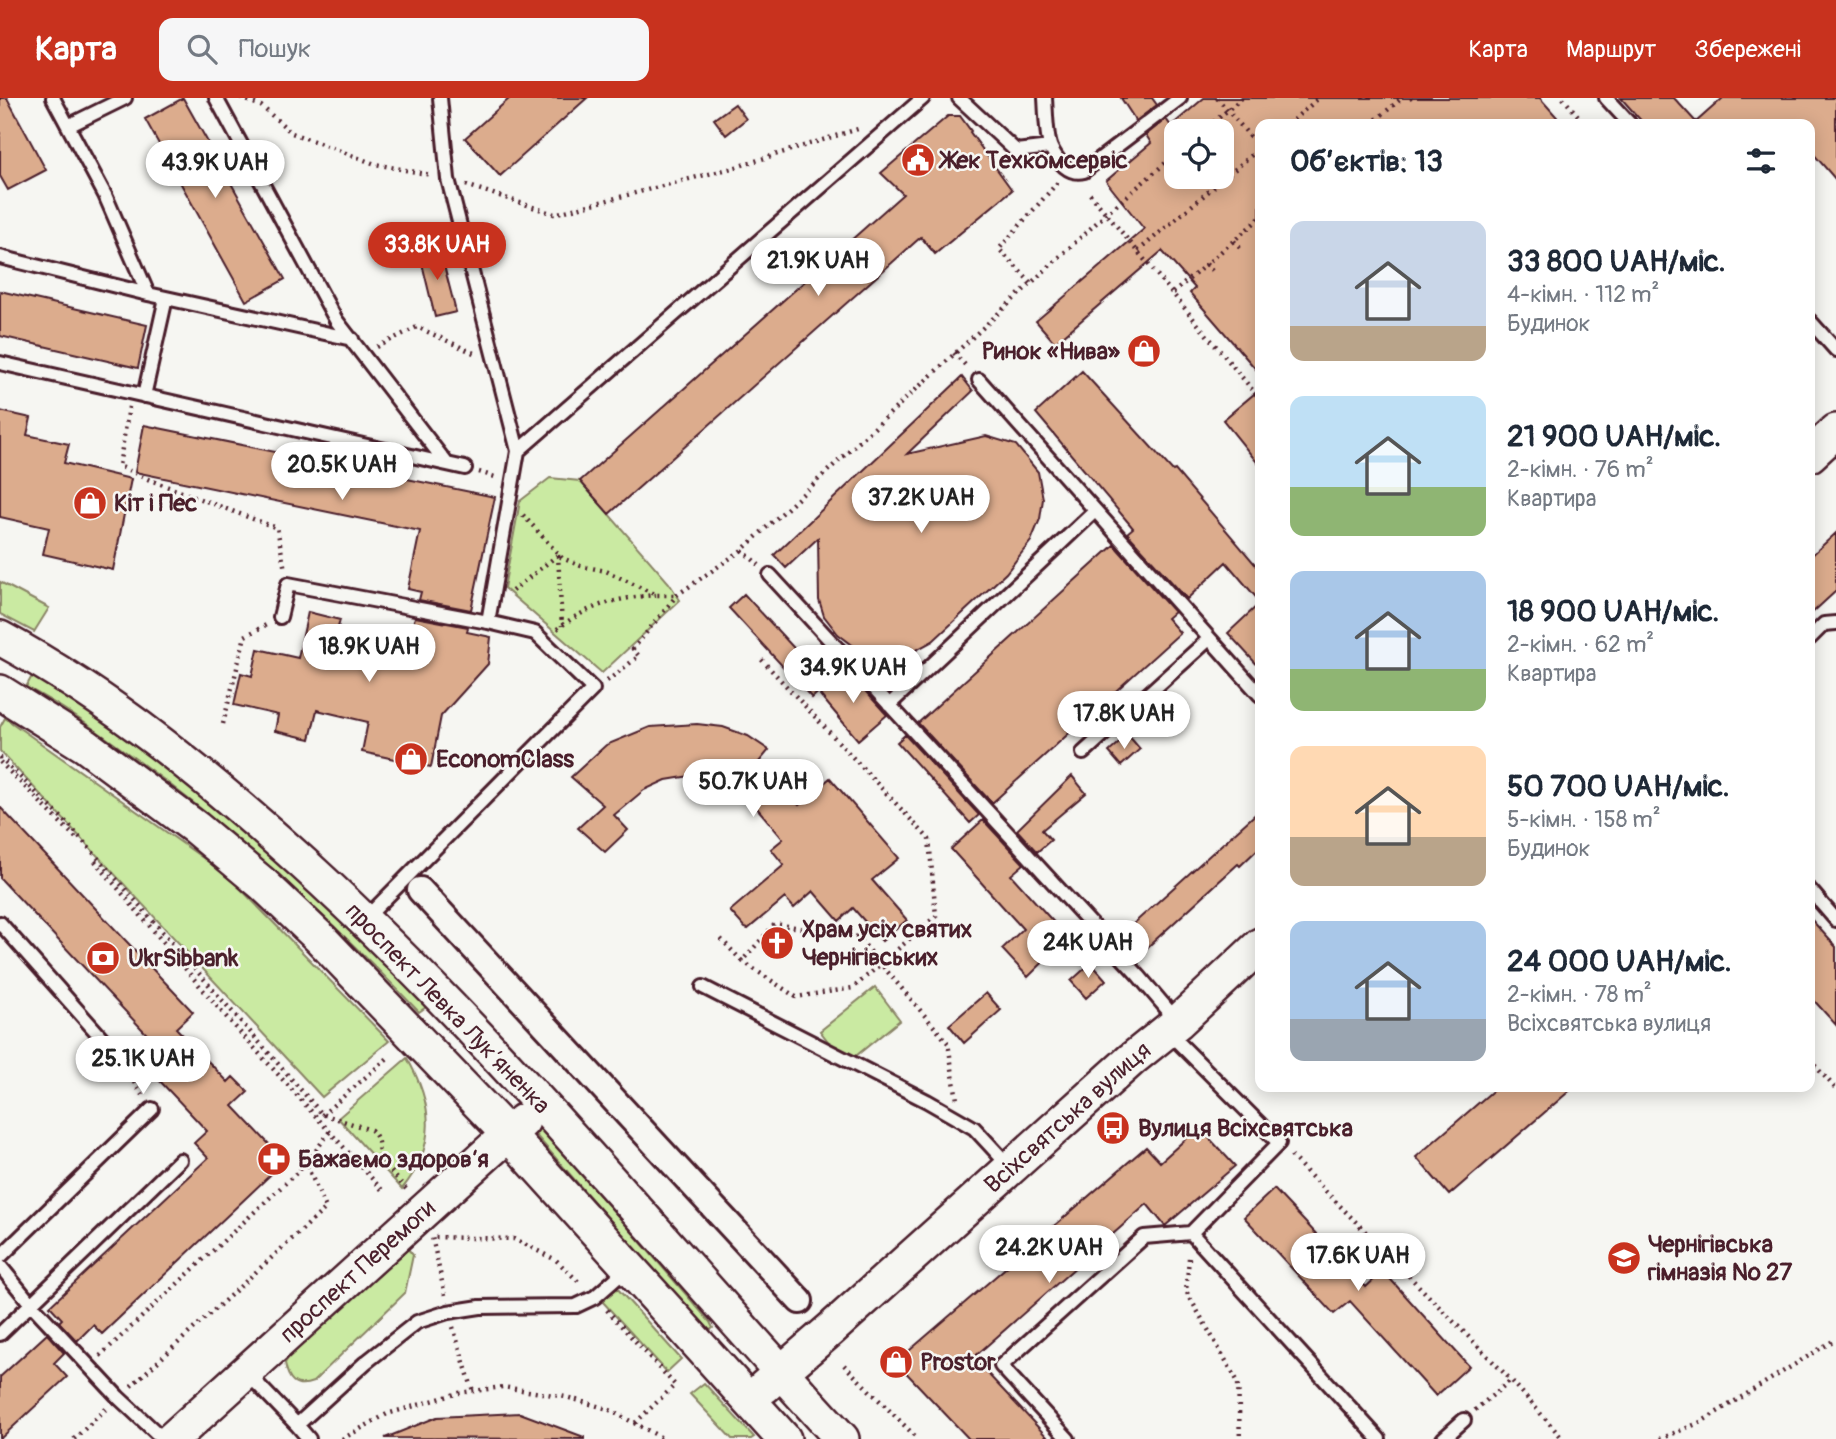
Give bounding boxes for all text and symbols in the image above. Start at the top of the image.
search box [159,18,649,81]
text: Карта [35,29,117,70]
icon: search [183,30,221,68]
text: Пошук [239,33,311,65]
text: Карта [1469,35,1528,64]
text: Маршрут [1566,35,1656,64]
text: Збережені [1694,35,1801,64]
map controls [1164,119,1234,189]
button: locate [1164,119,1234,189]
pin: 43.9K UAH [135,140,295,200]
public building icon: Жек Техкомсервіс [899,141,937,179]
icon: filters [1742,142,1780,180]
text: Об’єктів: 13 [1290,143,1443,180]
place label: Жек Техкомсервіс [938,146,1128,175]
text: 43.9K UAH [162,148,268,177]
pin: 33.8K UAH [357,222,517,282]
text: 33.8K UAH [384,230,490,259]
pin: 21.9K UAH [738,238,898,298]
text: 33 800 UAH/міс. [1507,243,1726,280]
text: 21.9K UAH [767,246,869,275]
icon: home [1346,249,1430,333]
text: 4-кімн. · 112 m² [1507,280,1659,309]
text: Будинок [1507,309,1590,338]
shop icon: Ринок «Нива» [1125,332,1163,370]
place label: Ринок «Нива» [982,337,1121,366]
text: 21 900 UAH/міс. [1507,418,1721,455]
icon: home [1346,424,1430,508]
pin: 20.5K UAH [262,442,422,502]
text: 20.5K UAH [287,450,397,479]
text: 2-кімн. · 76 m² [1507,455,1654,484]
pin: 37.2K UAH [841,476,1001,535]
text: 37.2K UAH [868,483,974,512]
shop icon: Кіт і Пес [71,484,109,522]
text: Квартира [1507,484,1596,513]
place label: Кіт і Пес [114,489,197,518]
text: 18 900 UAH/міс. [1507,593,1719,630]
icon: home [1346,599,1430,683]
pin: 18.9K UAH [289,624,449,684]
text: 2-кімн. · 62 m² [1507,630,1654,659]
text: 18.9K UAH [318,632,420,661]
pin: 34.9K UAH [773,646,933,705]
text: 34.9K UAH [800,653,906,682]
text: Квартира [1507,659,1596,688]
pin: 17.8K UAH [1044,692,1204,751]
text: 17.8K UAH [1073,699,1175,728]
shop icon: EconomClass [392,740,430,778]
place label: EconomClass [436,745,574,774]
pin: 50.7K UAH [673,760,833,819]
text: 50.7K UAH [699,767,807,796]
text: 50 700 UAH/міс. [1507,768,1730,805]
icon: home [1346,774,1430,858]
text: 5-кімн. · 158 m² [1507,805,1661,834]
text: Будинок [1507,834,1590,863]
street label: проспект Левка Лукʼяненка [339,897,556,1120]
place label: Храм усіх святих Чернігівських [802,915,972,972]
pin: 24K UAH [1023,920,1153,980]
church icon: Храм усіх святих Чернігівських [758,924,796,962]
text: 24K UAH [1043,928,1133,957]
bank icon: UkrSibbank [84,939,122,977]
text: 24 000 UAH/міс. [1507,943,1732,980]
place label: UkrSibbank [128,944,239,973]
icon: home [1346,949,1430,1033]
text: 2-кімн. · 78 m² [1507,980,1652,1009]
text: Всіхсвятська вулиця [1507,1009,1711,1038]
street label: Всіхсвятська вулиця [979,1036,1157,1199]
pin: 25.1K UAH [63,1037,223,1096]
text: 25.1K UAH [92,1044,194,1073]
bus stop icon: Вулиця Всіхсвятська [1094,1109,1132,1147]
place label: Вулиця Всіхсвятська [1138,1114,1353,1143]
pharmacy icon: Бажаємо здоровʼя [255,1140,293,1178]
place label: Бажаємо здоровʼя [298,1145,489,1174]
street label: проспект Перемоги [274,1194,441,1349]
pin: 24.2K UAH [969,1226,1129,1285]
place label: Чернігівська гімназія № 27 [1647,1230,1792,1287]
text: 24.2K UAH [995,1233,1103,1262]
pin: 17.6K UAH [1278,1234,1438,1293]
school or university icon: Чернігівська гімназія № 27 [1605,1239,1643,1277]
text: 17.6K UAH [1306,1241,1410,1270]
shop icon: Prostor [877,1343,915,1381]
place label: Prostor [920,1348,996,1377]

